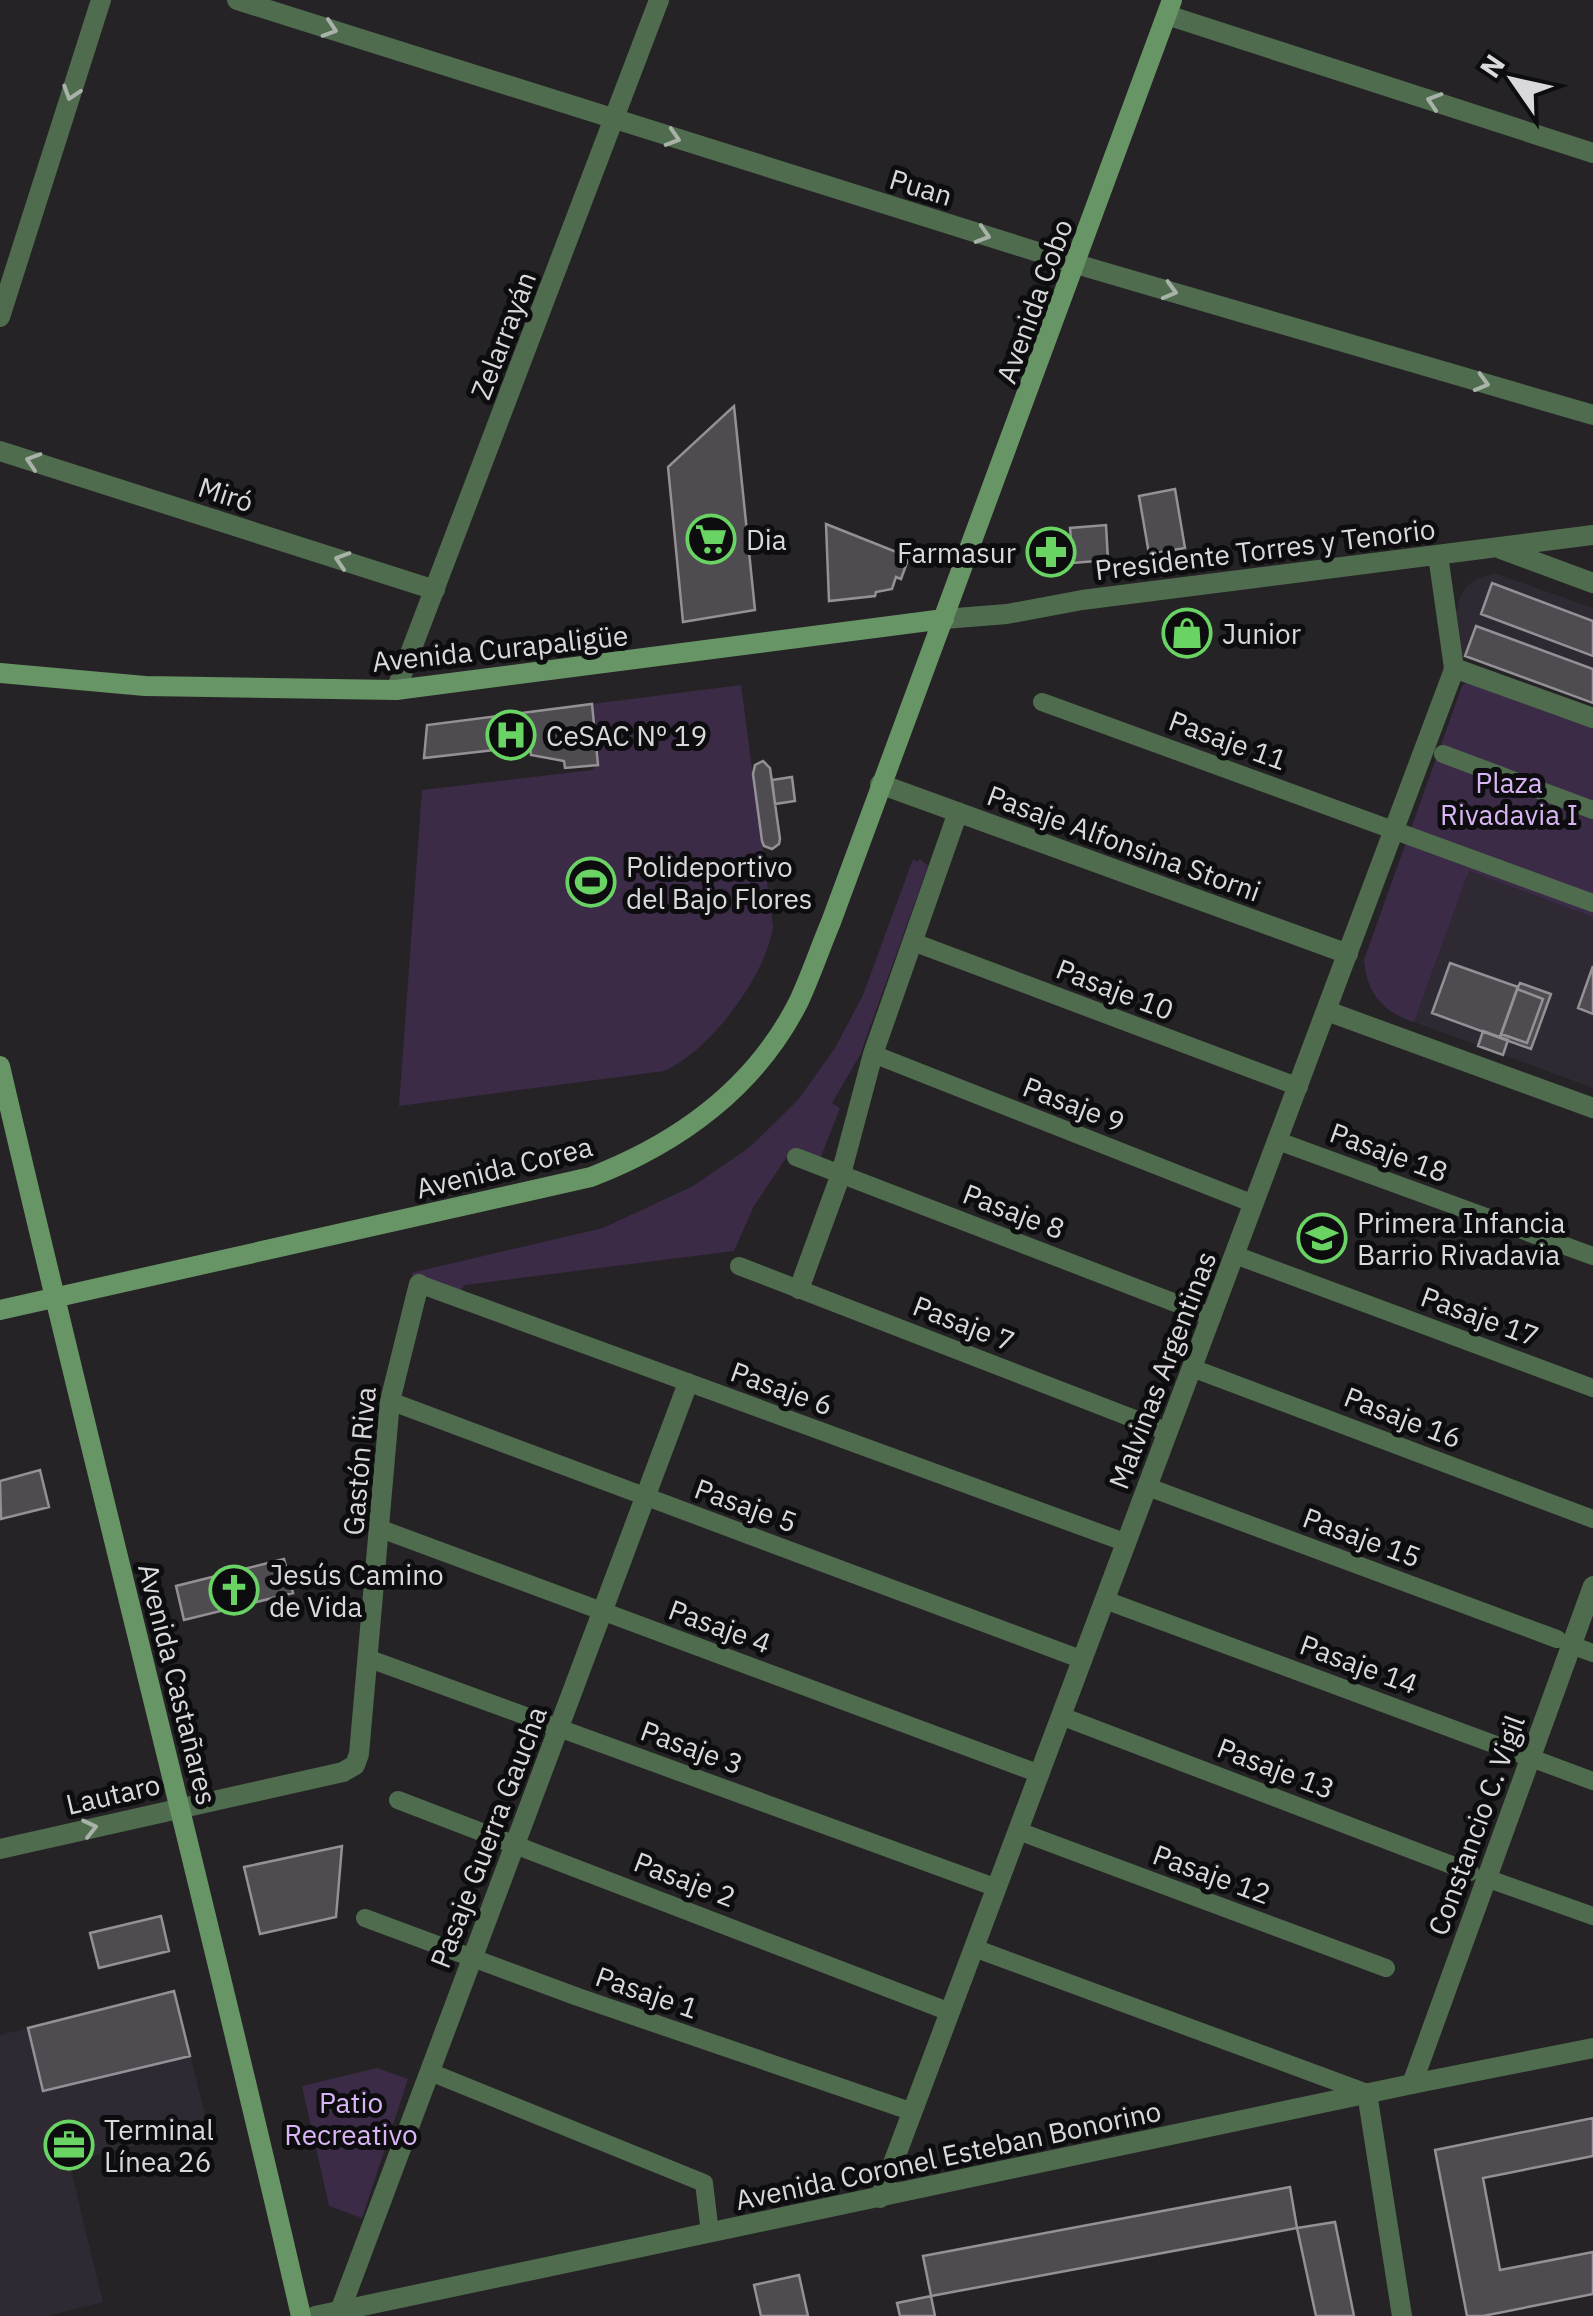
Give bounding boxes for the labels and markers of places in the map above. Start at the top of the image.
supermarket icon: Dia [685,513,737,565]
place label: Dia [746,521,787,558]
pharmacy icon: Farmasur [1025,526,1077,578]
place label: Farmasur [897,534,1016,571]
shop icon: Junior [1161,607,1213,659]
place label: Junior [1222,615,1301,652]
hospital icon: CeSAC Nº 19 [485,709,537,761]
place label: CeSAC Nº 19 [546,717,707,754]
place label: Polideportivo del Bajo Flores [626,848,812,917]
sports icon: Polideportivo del Bajo Flores [565,856,617,908]
place label: Primera Infancia Barrio Rivadavia [1357,1204,1566,1273]
school or university icon: Primera Infancia Barrio Rivadavia [1296,1212,1348,1264]
place label: Jesús Camino de Vida [269,1556,444,1625]
church icon: Jesús Camino de Vida [208,1564,260,1616]
place label: Terminal Línea 26 [104,2111,214,2180]
office icon: Terminal Línea 26 [43,2119,95,2171]

